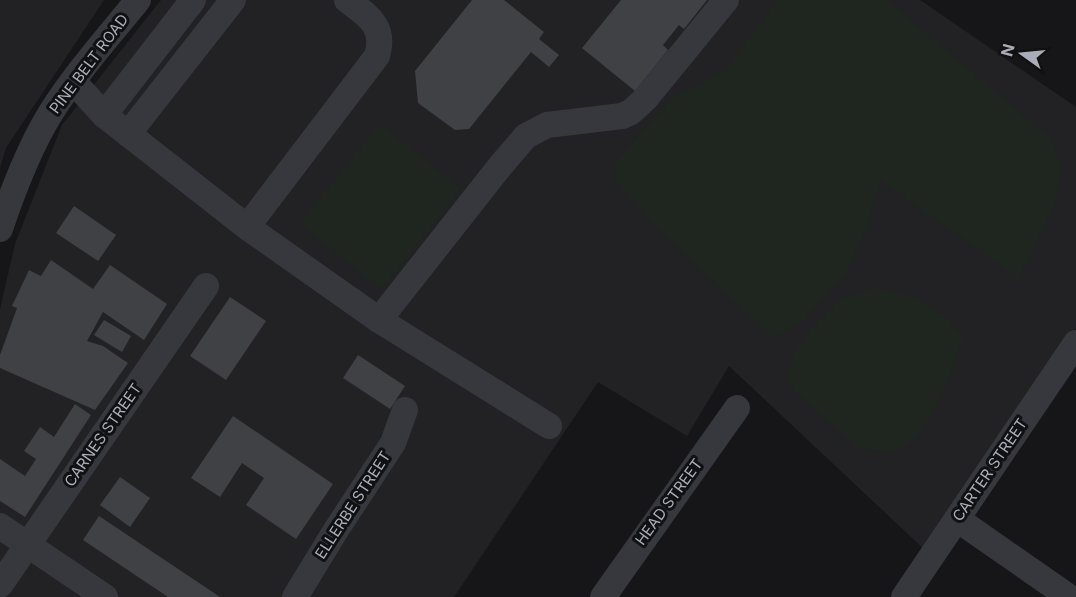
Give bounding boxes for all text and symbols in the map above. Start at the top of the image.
street label: PINE BELT ROAD [45,10,132,117]
north arrow [992,24,1052,84]
text: N [996,42,1019,59]
street label: CARNES STREET [60,379,145,490]
street label: CARTER STREET [948,415,1031,525]
street label: ELLERBE STREET [311,447,394,562]
street label: HEAD STREET [631,455,706,549]

